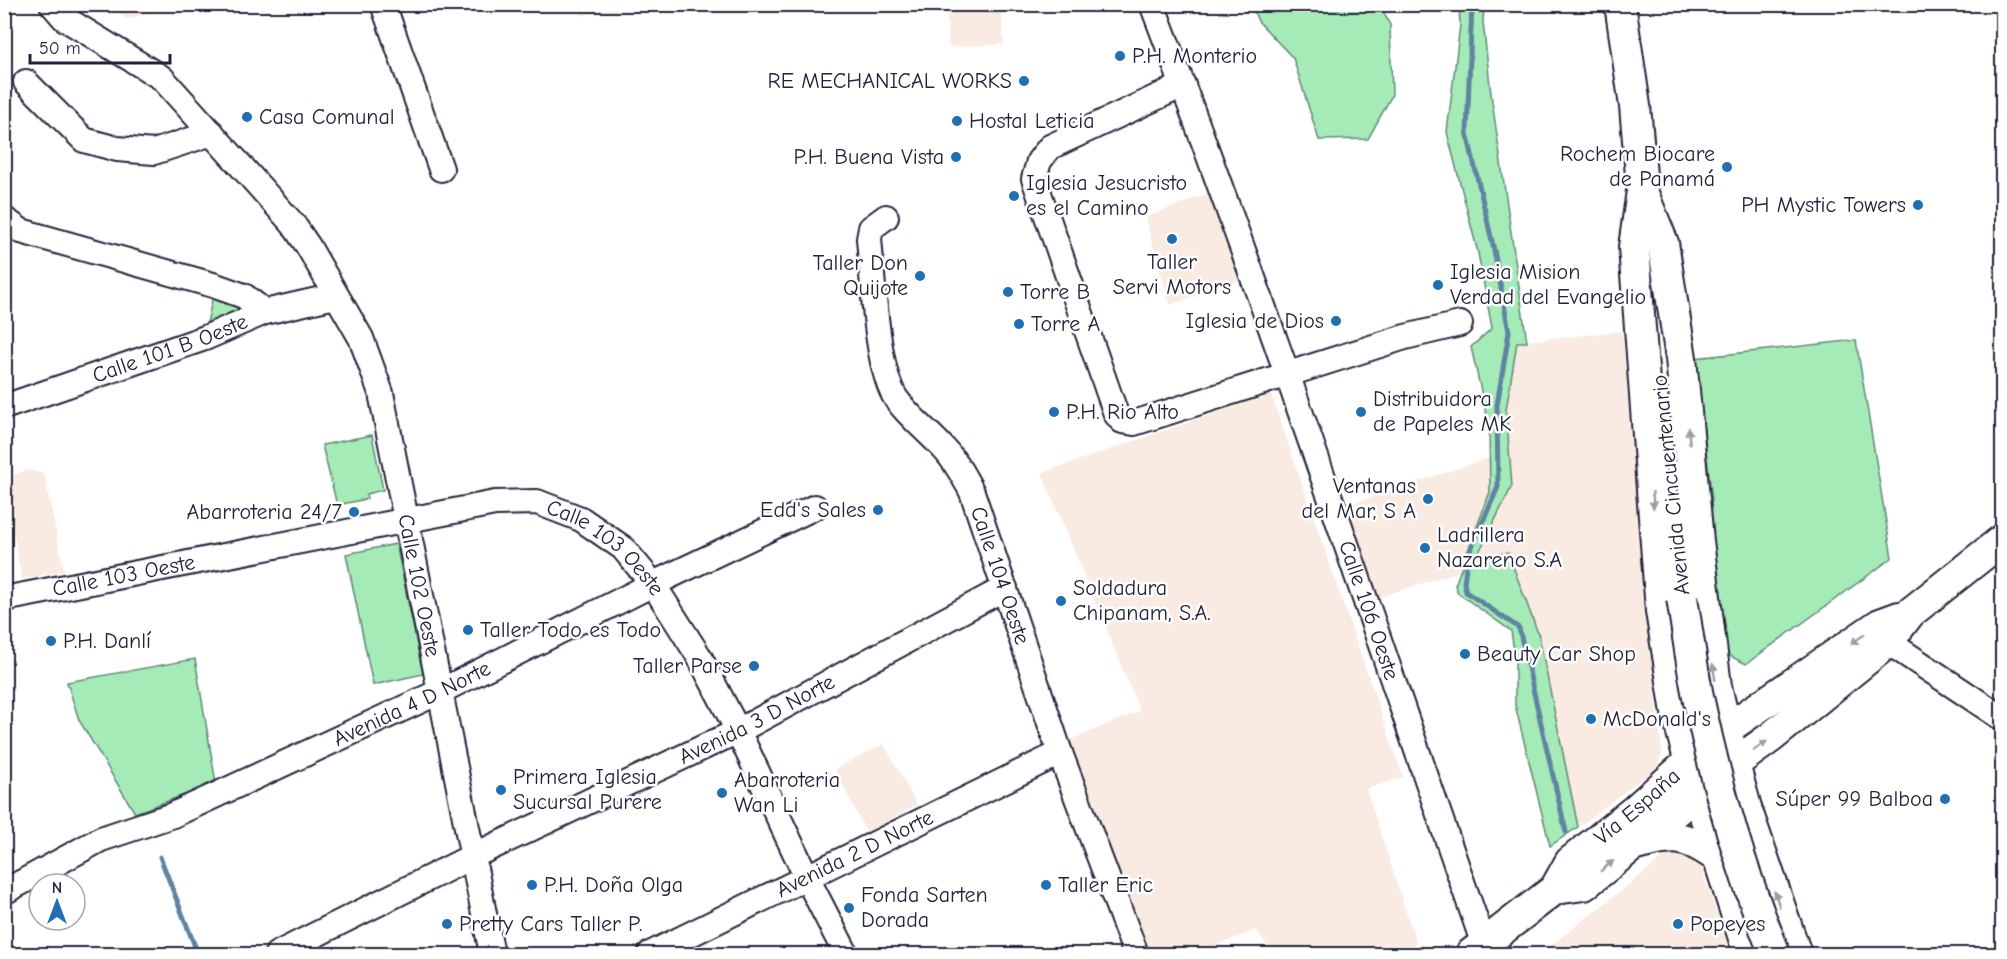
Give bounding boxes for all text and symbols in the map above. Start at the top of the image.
scale bar [30,27,170,65]
text: 50 m [39,38,81,59]
place label: P.H. Monterio [1132,43,1257,69]
marker: P.H. Monterio [1113,49,1127,63]
place label: RE MECHANICAL WORKS [768,68,1012,94]
marker: RE MECHANICAL WORKS [1017,74,1031,88]
place label: Casa Comunal [259,104,395,130]
place label: Hostal Leticia [969,108,1095,134]
marker: Casa Comunal [240,110,254,124]
marker: Hostal Leticia [950,114,964,128]
place label: Rochem Biocare de Panamá [1560,141,1715,192]
place label: P.H. Buena Vista [793,144,944,170]
marker: P.H. Buena Vista [949,150,963,164]
marker: Rochem Biocare de Panamá [1720,160,1734,174]
place label: Iglesia Jesucristo es el Camino [1026,170,1187,221]
marker: Iglesia Jesucristo es el Camino [1007,189,1021,203]
place label: PH Mystic Towers [1741,192,1906,218]
marker: PH Mystic Towers [1911,198,1925,212]
marker: Taller Servi Motors [1165,232,1179,246]
place label: Taller Servi Motors [1113,249,1231,300]
place label: Taller Don Quijote [813,250,908,301]
place label: Iglesia Mision Verdad del Evangelio [1450,259,1646,310]
marker: Taller Don Quijote [913,269,927,283]
marker: Iglesia Mision Verdad del Evangelio [1431,278,1445,292]
place label: Torre B [1020,279,1090,305]
marker: Torre B [1001,285,1015,299]
street label: Calle 101 B Oeste [89,308,252,389]
place label: Iglesia de Dios [1186,308,1324,334]
place label: Torre A [1031,311,1100,337]
marker: Iglesia de Dios [1329,314,1343,328]
marker: Torre A [1012,317,1026,331]
street label: Avenida Cincuentenario [1647,374,1695,596]
place label: Distribuidora de Papeles MK [1373,386,1512,437]
place label: P.H. Rio Alto [1066,399,1179,425]
marker: P.H. Rio Alto [1047,405,1061,419]
marker: Distribuidora de Papeles MK [1354,405,1368,419]
one-way arrow [1684,427,1694,446]
place label: Ventanas del Mar, S A [1302,473,1416,524]
one-way arrow [1648,491,1657,510]
marker: Ventanas del Mar, S A [1421,492,1435,506]
street label: Calle 103 Oeste [543,494,670,600]
place label: Edd's Sales [760,497,866,523]
place label: Abarroteria 24/7 [186,499,343,525]
marker: Edd's Sales [871,503,885,517]
street label: Calle 104 Oeste [965,503,1036,648]
marker: Abarroteria 24/7 [347,505,361,519]
street label: Calle 102 Oeste [392,512,446,659]
place label: Ladrillera Nazareno S.A [1437,522,1562,573]
street label: Calle 106 Oeste [1333,537,1405,683]
marker: Ladrillera Nazareno S.A [1418,541,1432,555]
street label: Calle 103 Oeste [50,549,197,602]
place label: Soldadura Chipanam, S.A. [1073,575,1211,626]
marker: Soldadura Chipanam, S.A. [1054,594,1068,608]
place label: Taller Todo es Todo [480,617,661,643]
marker: Taller Todo es Todo [461,623,475,637]
place label: P.H. Danlí [63,628,152,654]
one-way arrow [1851,633,1867,645]
marker: P.H. Danlí [44,634,58,648]
place label: Beauty Car Shop [1477,641,1636,667]
marker: Beauty Car Shop [1458,647,1472,661]
place label: Taller Parse [633,653,742,679]
street label: Avenida 4 D Norte [329,655,495,752]
marker: Taller Parse [747,659,761,673]
one-way arrow [1709,662,1718,681]
street label: Avenida 3 D Norte [675,669,839,770]
place label: McDonald's [1603,706,1711,732]
marker: McDonald's [1584,712,1598,726]
one-way arrow [1751,740,1767,752]
street label: Vía España [1589,763,1685,851]
place label: Primera Iglesia Sucursal Purere [513,764,662,815]
place label: Abarroteria Wan Li [734,767,840,818]
marker: Primera Iglesia Sucursal Purere [494,783,508,797]
marker: Abarroteria Wan Li [715,786,729,800]
place label: Súper 99 Balboa [1776,786,1933,812]
marker: Súper 99 Balboa [1938,792,1952,806]
street label: Avenida 2 D Norte [772,804,938,903]
one-way arrow [1599,859,1615,872]
north arrow [27,872,87,932]
place label: P.H. Doña Olga [544,872,683,898]
place label: Taller Eric [1058,872,1154,898]
marker: P.H. Doña Olga [525,878,539,892]
marker: Taller Eric [1039,878,1053,892]
text: N [52,879,62,897]
place label: Fonda Sarten Dorada [861,882,988,933]
one-way arrow [1771,890,1781,908]
marker: Fonda Sarten Dorada [842,901,856,915]
place label: Pretty Cars Taller P. [459,911,642,937]
place label: Popeyes [1690,911,1765,937]
marker: Pretty Cars Taller P. [440,917,454,931]
marker: Popeyes [1671,917,1685,931]

